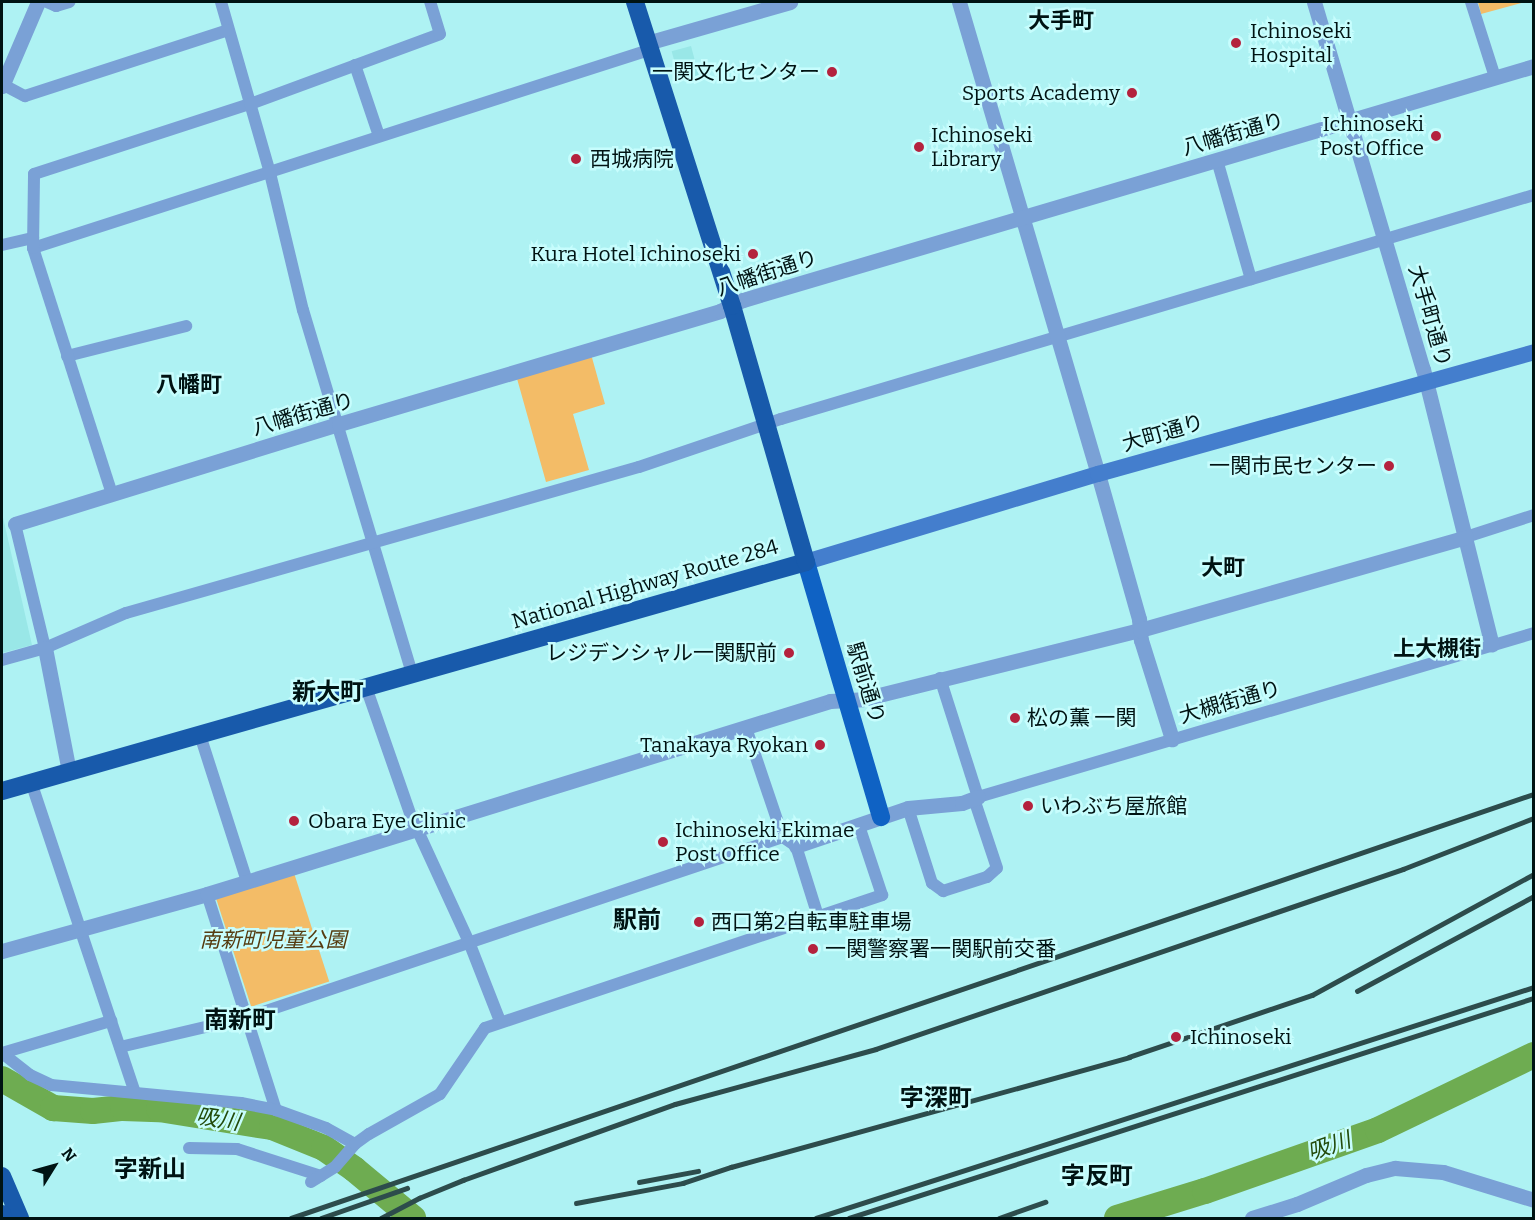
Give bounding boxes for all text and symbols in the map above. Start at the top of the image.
district label: 大手町 [1028,8,1094,34]
place label: Ichinoseki Hospital [1250,18,1351,68]
marker: Ichinoseki Hospital [1227,34,1245,52]
place label: 一関文化センター [652,59,820,85]
marker: 一関文化センター [825,65,839,79]
place label: Sports Academy [962,80,1120,106]
marker: Sports Academy [1125,86,1139,100]
street label: 八幡街通り [1179,107,1287,161]
place label: Ichinoseki Post Office [1319,111,1424,161]
place label: Ichinoseki Library [931,122,1032,172]
marker: Ichinoseki Post Office [1429,129,1443,143]
marker: Ichinoseki Library [912,140,926,154]
place label: 西城病院 [590,146,674,172]
marker: 西城病院 [567,150,585,168]
place label: Kura Hotel Ichinoseki [530,241,741,267]
street label: 八幡街通り [713,245,821,301]
marker: Kura Hotel Ichinoseki [746,247,760,261]
street label: 大手町通り [1403,262,1457,370]
district label: 八幡町 [156,372,222,398]
street label: 八幡街通り [249,387,357,441]
street label: 大町通り [1119,409,1207,457]
place label: 一関市民センター [1209,453,1377,479]
marker: 一関市民センター [1382,459,1396,473]
street label: National Highway Route 284 [509,534,781,634]
district label: 大町 [1201,555,1245,581]
district label: 上大槻街 [1393,636,1481,662]
street label: 駅前通り [842,639,890,727]
place label: レジデンシャル一関駅前 [546,640,777,666]
marker: レジデンシャル一関駅前 [782,646,796,660]
street label: 大槻街通り [1176,675,1284,729]
district label: 新大町 [292,679,364,707]
place label: 松の薫 一関 [1027,705,1136,731]
marker: 松の薫 一関 [1008,711,1022,725]
place label: Tanakaya Ryokan [640,732,808,758]
marker: Tanakaya Ryokan [813,738,827,752]
place label: いわぶち屋旅館 [1040,793,1187,819]
marker: いわぶち屋旅館 [1021,799,1035,813]
place label: Obara Eye Clinic [308,808,466,834]
marker: Obara Eye Clinic [285,812,303,830]
place label: Ichinoseki Ekimae Post Office [675,817,855,867]
marker: Ichinoseki Ekimae Post Office [656,835,670,849]
district label: 駅前 [613,907,661,935]
place label: 西口第2自転車駐車場 [711,909,911,935]
marker: 西口第2自転車駐車場 [692,915,706,929]
park label: 南新町児童公園 [200,927,346,953]
place label: 一関警察署一関駅前交番 [825,936,1056,962]
marker: 一関警察署一関駅前交番 [806,942,820,956]
district label: 南新町 [204,1007,276,1035]
place label: Ichinoseki [1190,1024,1291,1050]
marker: Ichinoseki [1167,1028,1185,1046]
district label: 字深町 [900,1085,972,1113]
water label: 吸川 [194,1103,242,1135]
water label: 吸川 [1304,1126,1354,1166]
north arrow [24,1136,84,1196]
text: N [57,1144,80,1166]
district label: 字新山 [114,1156,186,1184]
district label: 字反町 [1061,1163,1133,1191]

